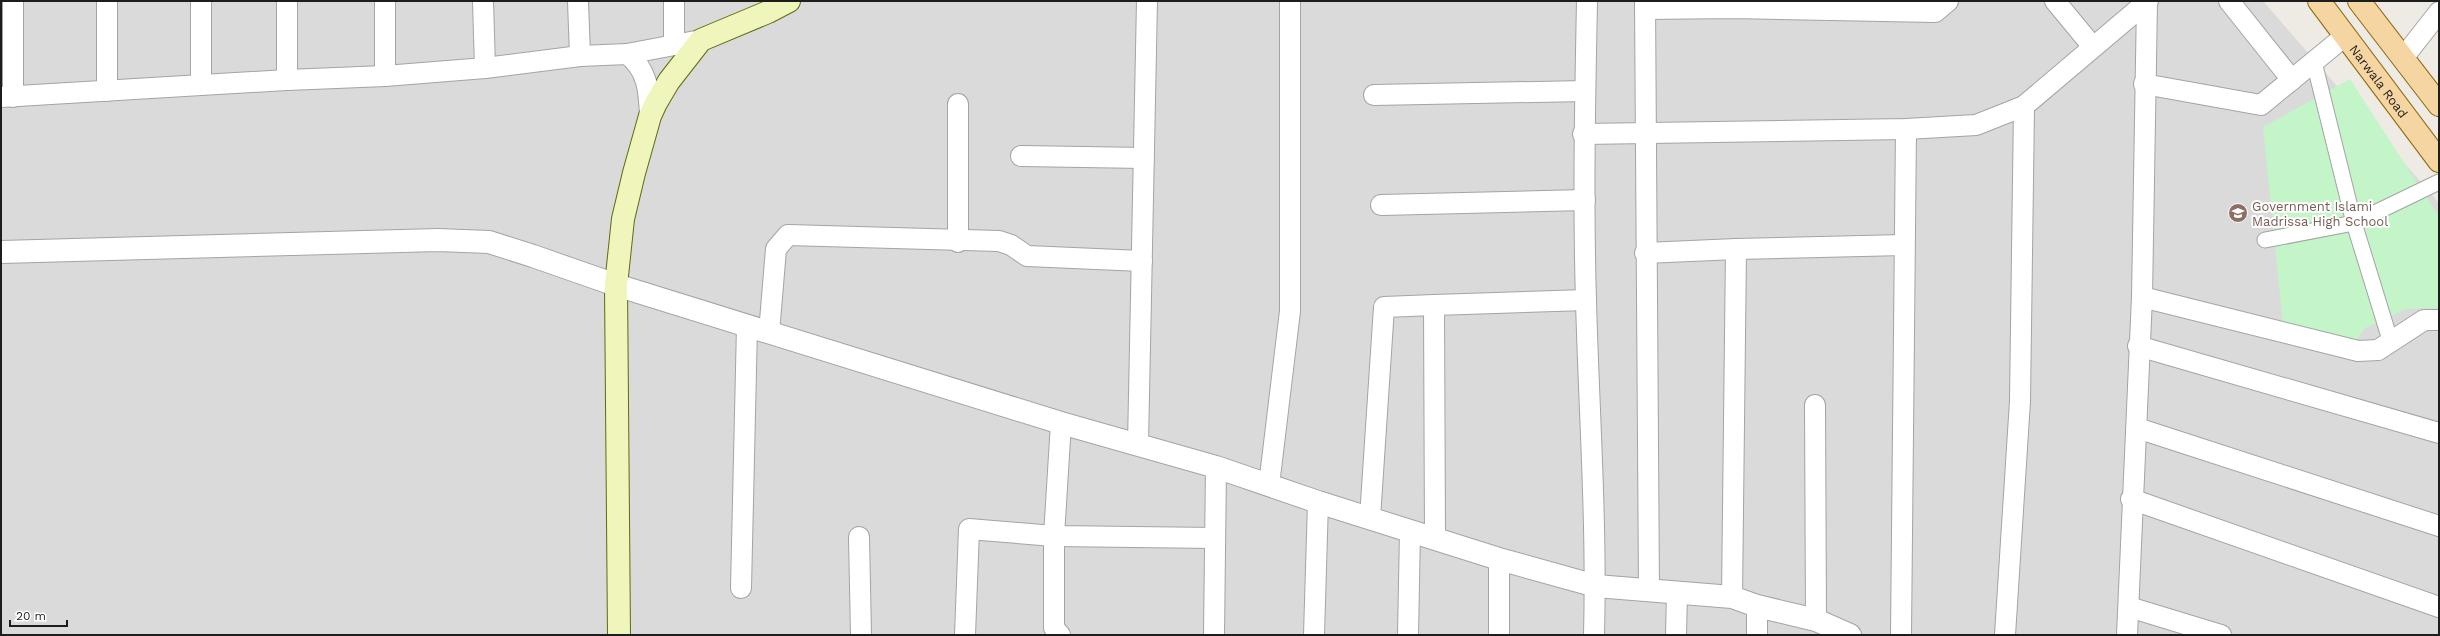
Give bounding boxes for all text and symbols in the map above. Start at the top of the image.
street label: Narwala Road [2346,42,2411,121]
place label: Government Islami Madrissa High School [2252,199,2388,229]
school or university icon: Government Islami Madrissa High School [2227,202,2249,224]
scale bar [10,602,67,628]
text: 20 m [16,609,46,623]

